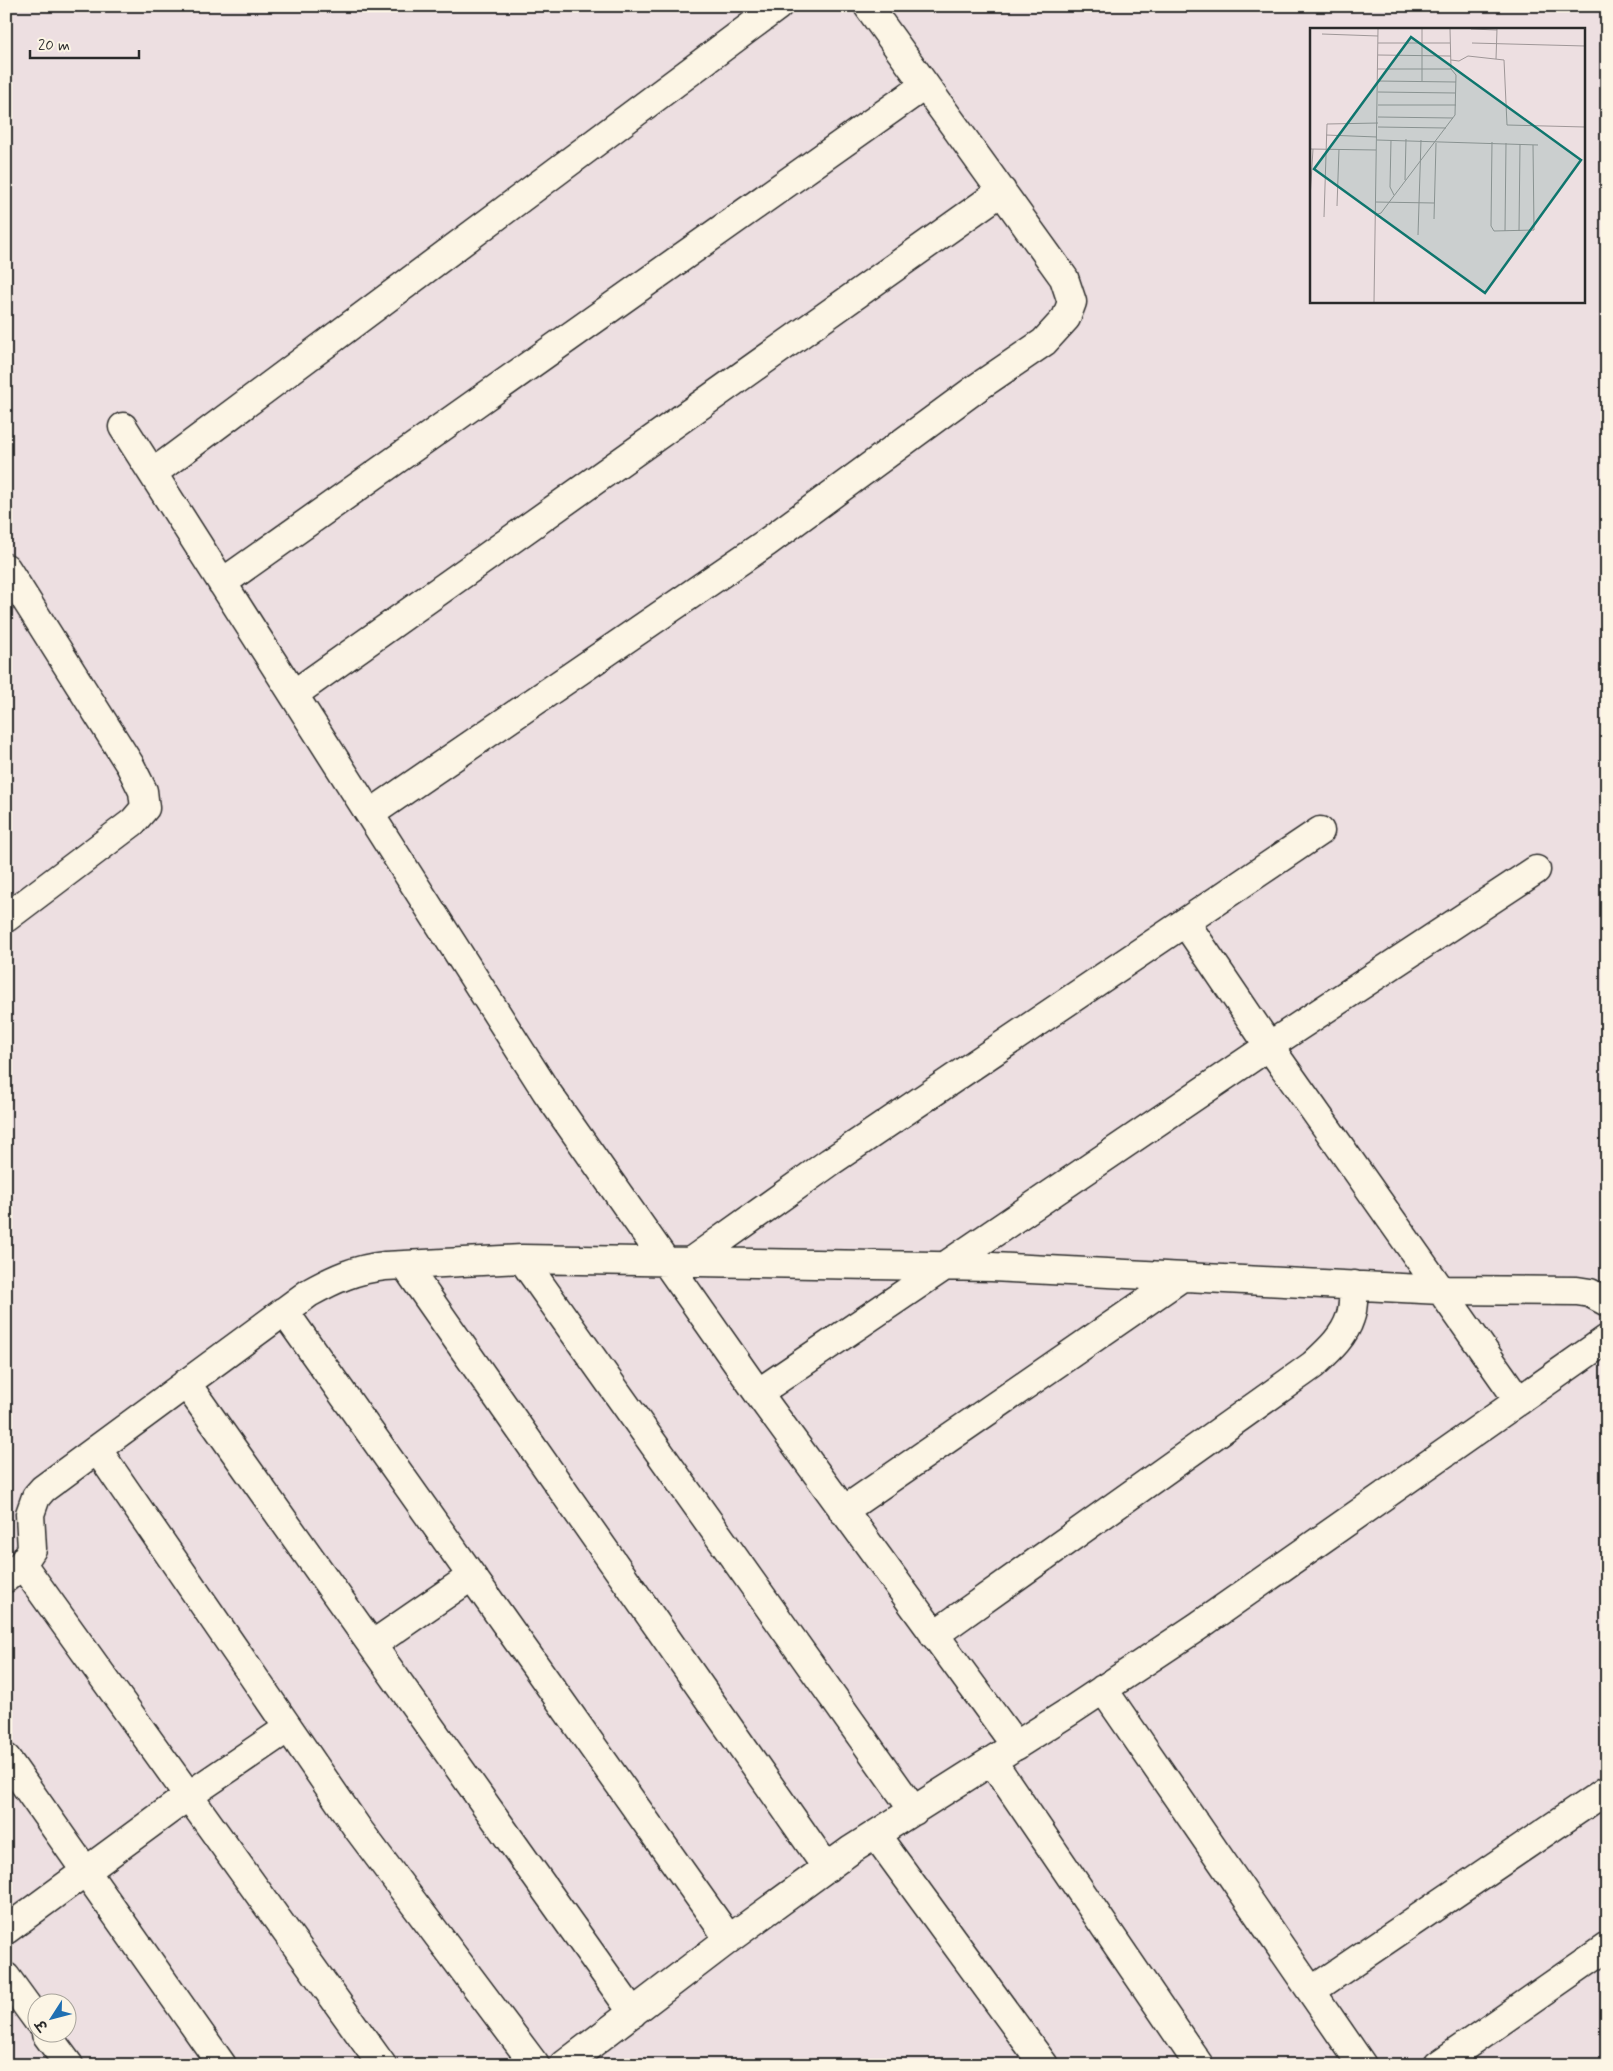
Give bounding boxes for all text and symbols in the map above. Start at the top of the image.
scale bar [30,28,139,60]
inset map [1310,28,1586,302]
text: 20 m [38,36,70,56]
north arrow [28,1994,78,2044]
text: उ [31,2015,53,2036]

